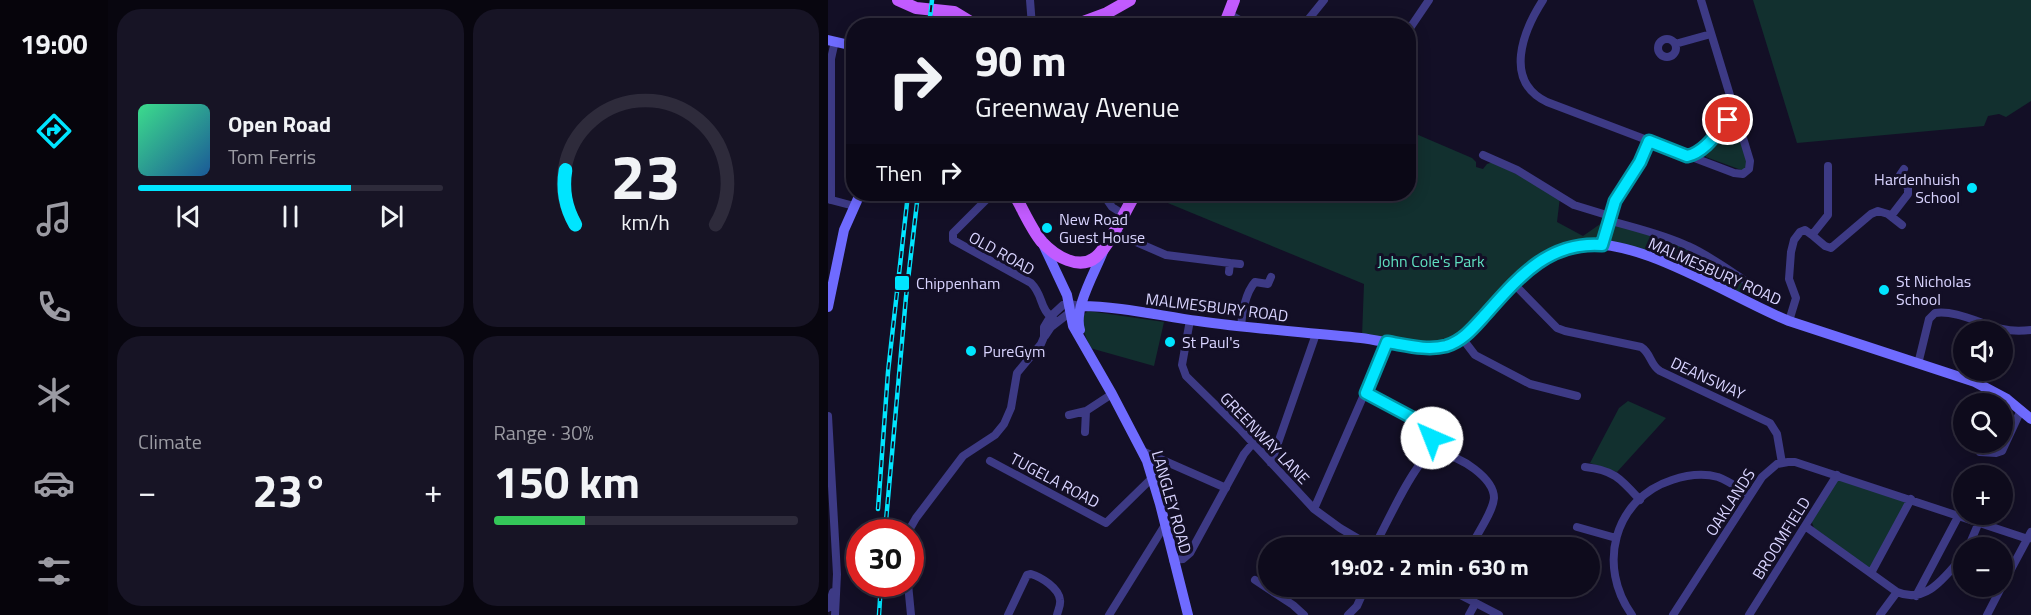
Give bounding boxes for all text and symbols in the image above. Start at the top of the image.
text: 19:00 [20,23,88,64]
text: 90 m [975,28,1067,92]
icon: right [876,42,954,120]
text: Greenway Avenue [975,86,1180,127]
pin [1702,94,1753,145]
icon: arrive [1711,103,1744,136]
text: Open Road [228,107,331,141]
icon: directions [33,110,75,152]
text: 23 [611,128,681,223]
text: Tom Ferris [228,141,316,172]
text: Then [876,156,922,190]
icon: right [934,156,967,189]
place label: Hardenhuish School [1874,167,1960,209]
marker: Hardenhuish School [1965,181,1979,195]
icon: music [33,198,75,240]
icon: previous [172,200,205,233]
icon: pause [274,200,307,233]
icon: next [375,200,408,233]
text: km/h [621,207,670,239]
place label: New Road Guest House [1059,207,1145,249]
marker: New Road Guest House [1040,221,1054,235]
street label: OLD ROAD [965,225,1039,281]
street label: MALMESBURY ROAD [1645,231,1785,311]
park label: John Cole's Park [1377,249,1485,273]
place label: St Nicholas School [1896,269,1971,311]
place label: Chippenham [916,271,1000,295]
marker: Chippenham [893,274,911,292]
marker: St Nicholas School [1877,283,1891,297]
icon: phone [33,286,75,328]
street label: MALMESBURY ROAD [1144,286,1290,328]
map controls [1953,321,2013,597]
button: sound [1953,321,2013,381]
place label: St Paul's [1182,330,1240,354]
marker: St Paul's [1163,335,1177,349]
place label: PureGym [983,339,1045,363]
marker: PureGym [964,344,978,358]
street label: DEANSWAY [1667,350,1749,406]
icon: climate [33,374,75,416]
street label: GREENWAY LANE [1215,387,1315,490]
button: search [1953,393,2013,453]
position arrow [1400,406,1464,470]
text: Range · 30% [494,417,594,448]
text: Climate [138,426,202,457]
street label: TUGELA ROAD [1006,446,1104,514]
text: 150 km [494,447,640,515]
street label: LANGLEY ROAD [1146,447,1198,557]
text: 23° [252,456,328,524]
icon: car [33,462,75,504]
street label: OAKLANDS [1699,464,1761,540]
button: + [1953,465,2013,525]
text: − [138,466,156,516]
text: + [424,466,442,516]
street label: BROOMFIELD [1746,492,1816,584]
speed limit sign: 30 [846,519,924,597]
button: − [1953,537,2013,597]
icon: filters [33,550,75,592]
text: 19:02 · 2 min · 630 m [1329,550,1529,584]

